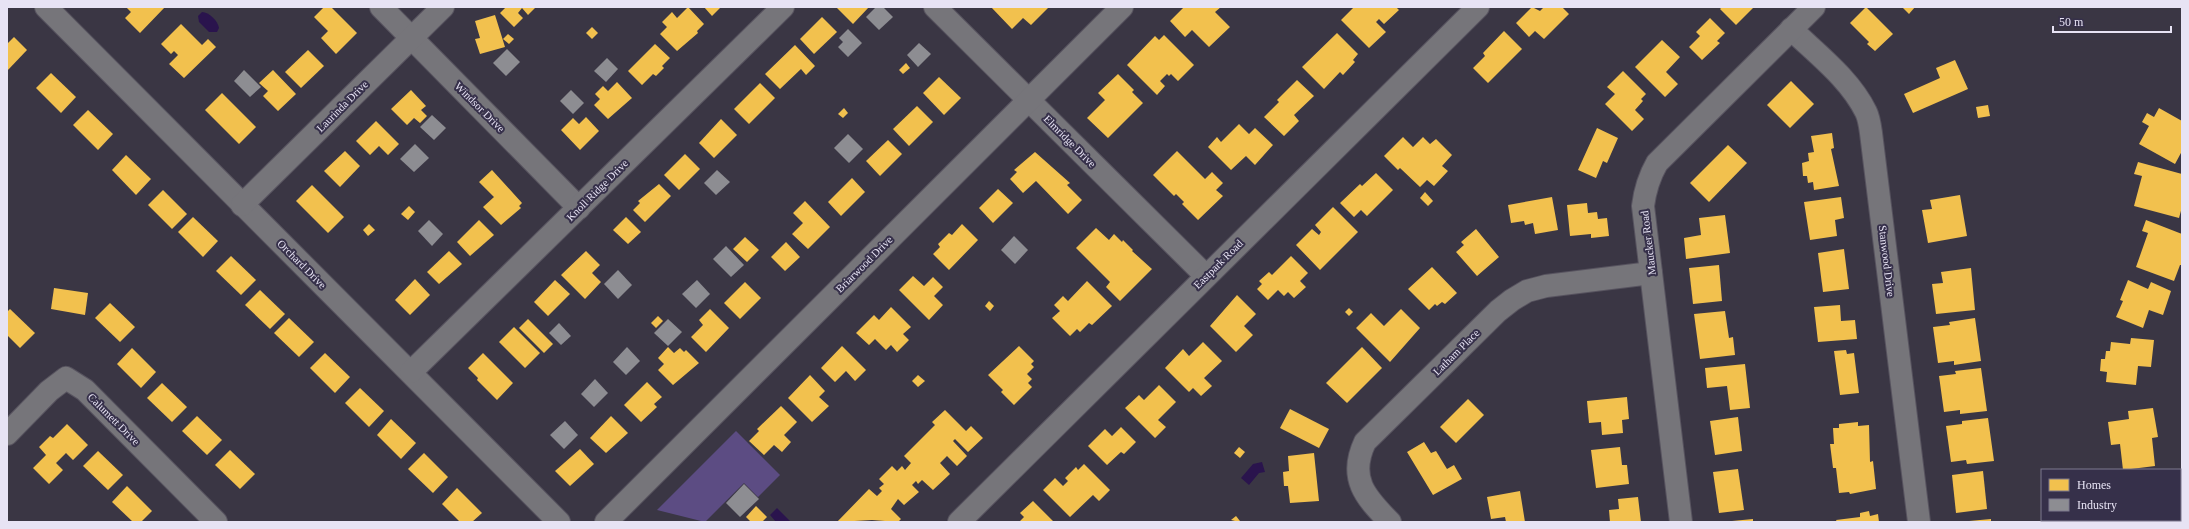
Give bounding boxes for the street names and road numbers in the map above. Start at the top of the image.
street label: Laurinda Drive [314,78,370,134]
street label: Windsor Drive [453,80,507,134]
street label: Elmridge Drive [1041,112,1099,170]
street label: Knoll Ridge Drive [564,157,630,223]
street label: Maucker Road [1638,209,1658,276]
street label: Stanwood Drive [1877,225,1897,297]
street label: Briarwood Drive [833,233,895,295]
street label: Orchard Drive [275,237,329,291]
street label: Eastpark Road [1191,237,1245,291]
street label: Latham Place [1430,326,1482,378]
street label: Calumett Drive [86,391,142,447]

